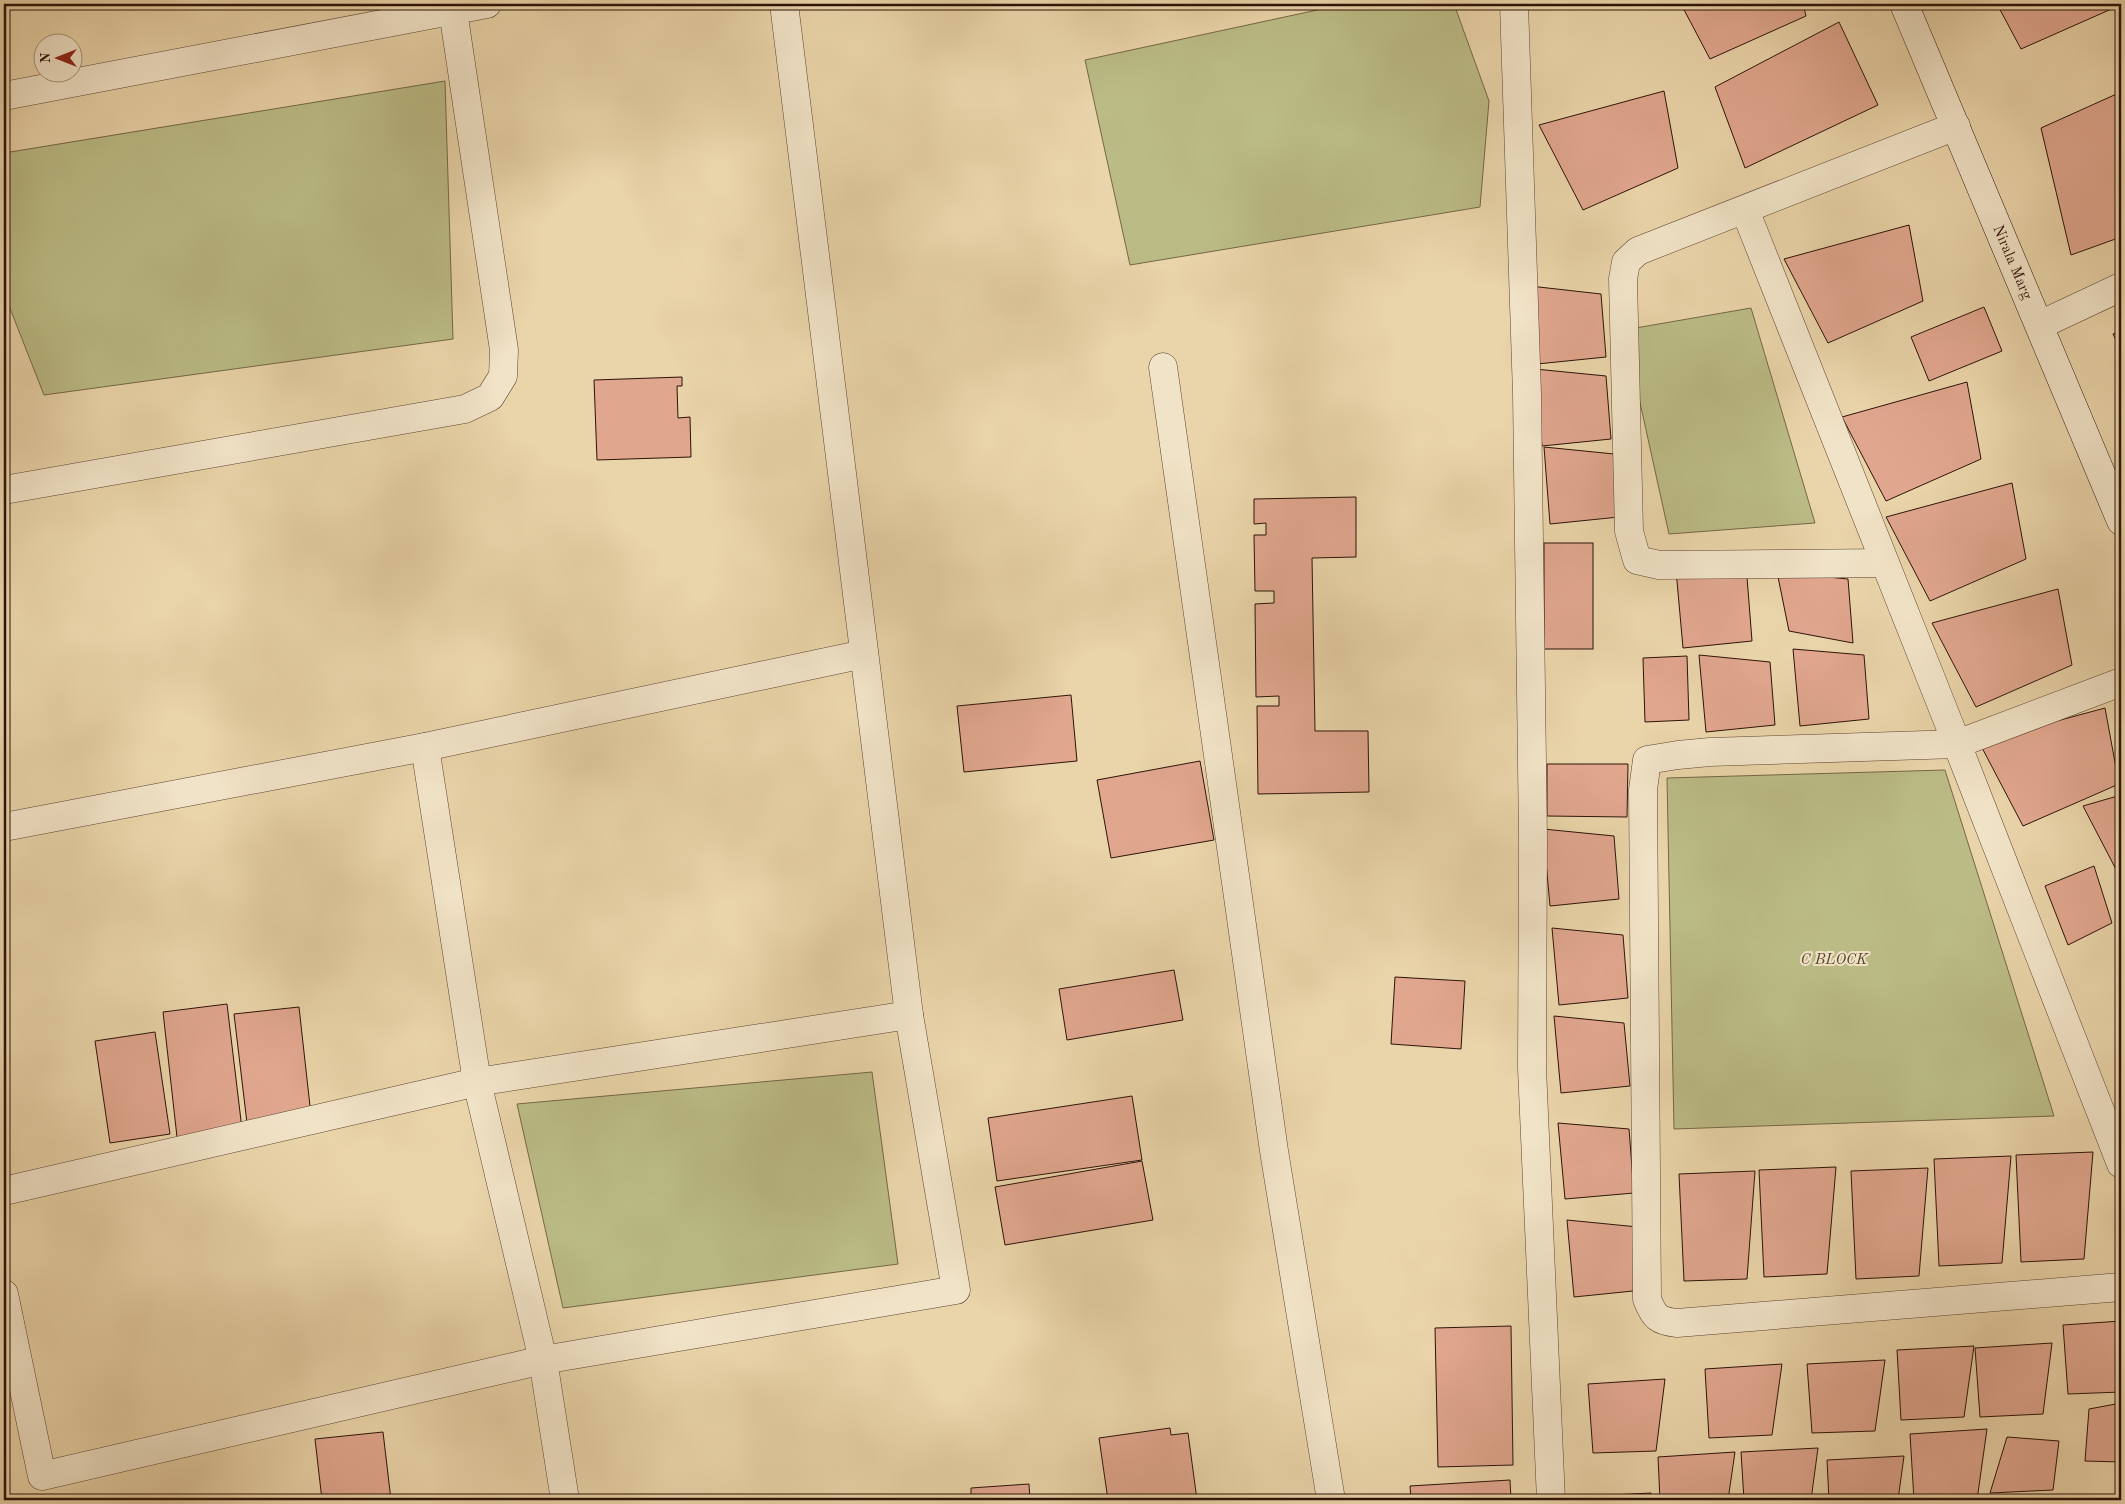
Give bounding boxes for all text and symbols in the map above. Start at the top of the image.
north arrow [32,32,82,82]
text: N [39,52,53,63]
street label: Nirala Marg [1989,223,2034,302]
park label: C BLOCK [1801,953,1869,968]

